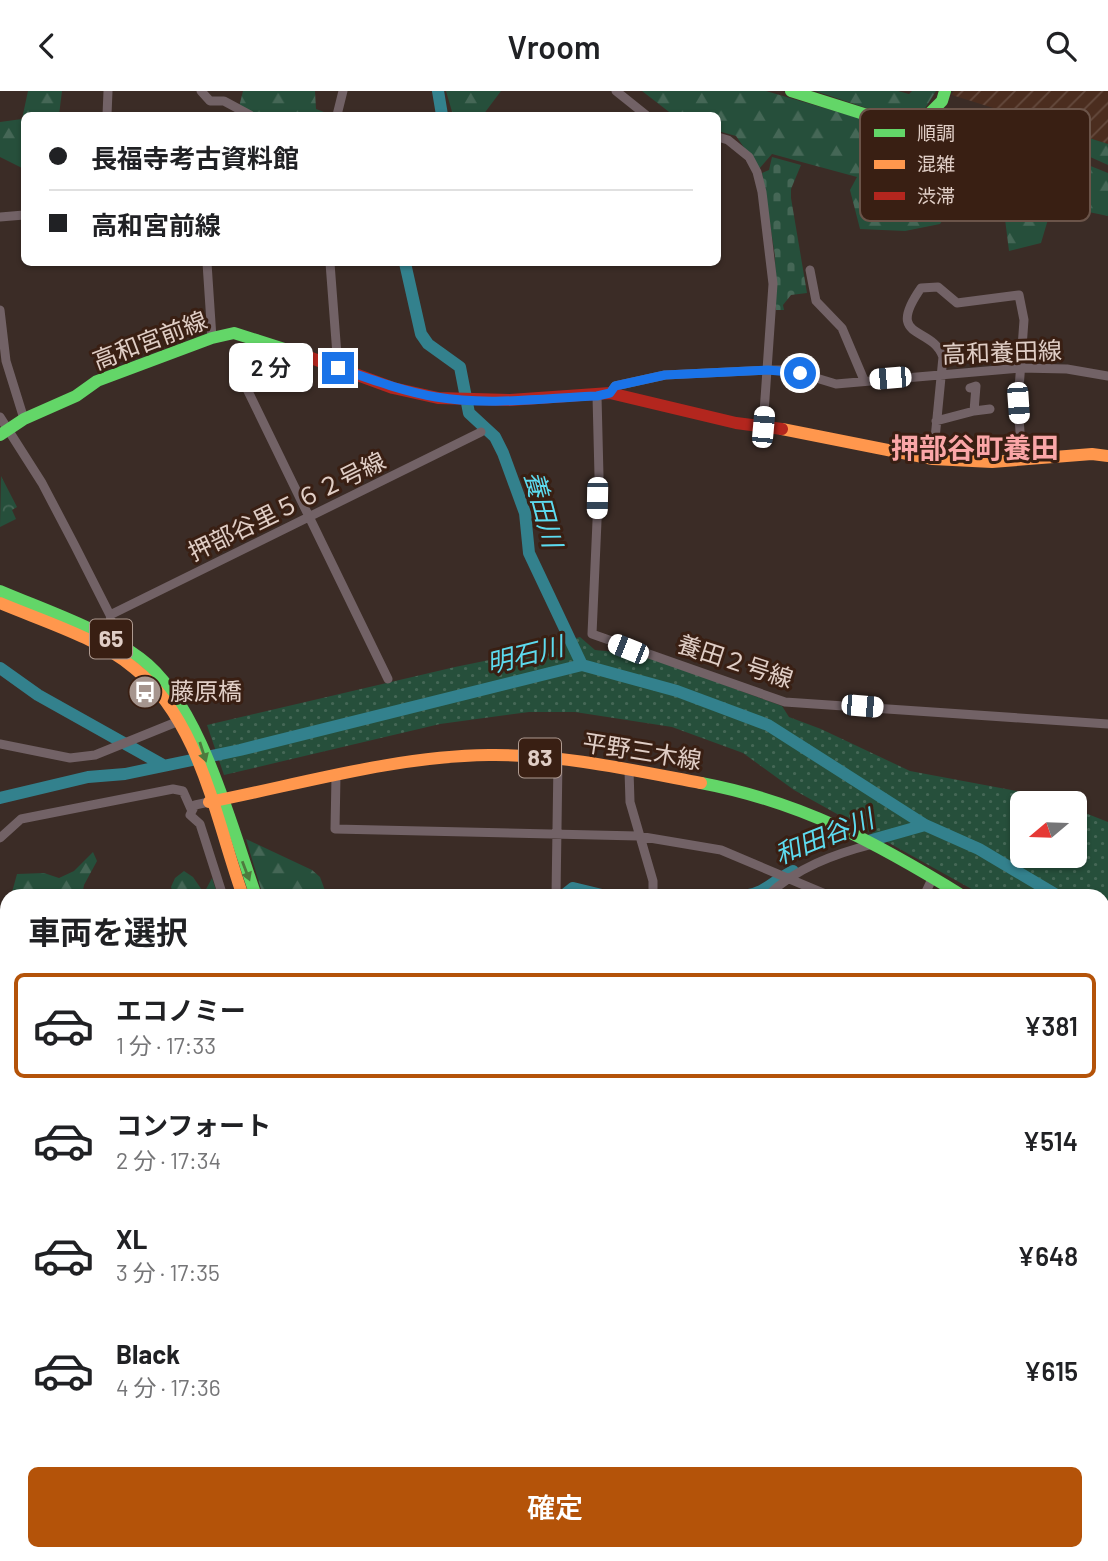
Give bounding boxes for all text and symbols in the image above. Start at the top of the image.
icon: back [28,27,66,65]
text: Vroom [508,27,600,65]
icon: search [1042,27,1080,65]
legend [860,109,1090,221]
text: 順調 [917,121,955,144]
text: 長福寺考古資料館 [91,142,299,173]
text: 混雑 [917,152,955,175]
text: 渋滞 [917,184,955,207]
text: 高和宮前線 [91,209,221,240]
street label: 高和宮前線 [88,305,211,375]
street label: 高和養田線 [941,335,1062,368]
callout: 2 分 [230,343,314,393]
route end [322,352,354,384]
text: 2 分 [251,353,291,381]
route start [784,357,816,389]
car [869,366,912,390]
car [1007,381,1030,425]
car [751,405,776,449]
district label: 押部谷町養田 [891,430,1059,464]
street label: 押部谷里５６２号線 [183,445,390,566]
water label: 養田川 [519,467,570,553]
car [587,477,608,519]
road number: 65 [90,619,132,659]
water label: 明石川 [483,628,569,678]
street label: 養田２号線 [674,628,797,693]
car [605,631,652,667]
bus stop icon: 藤原橋 [126,673,164,711]
place label: 藤原橋 [170,676,242,705]
car [841,694,884,718]
street label: 平野三木線 [581,727,704,774]
road number: 83 [519,739,561,778]
one-way arrow [199,742,209,763]
north arrow [1010,791,1087,868]
map controls [1010,791,1087,868]
water label: 和田谷川 [769,801,880,869]
one-way arrow [241,861,252,882]
text: 車両を選択 [28,912,188,950]
icon: car [32,994,95,1057]
text: エコノミー [116,994,246,1025]
text: ¥381 [1024,1010,1078,1041]
text: 1 分 · 17:33 [116,1031,216,1059]
icon: car [32,1109,95,1172]
text: コンフォート [116,1109,271,1140]
text: ¥514 [1022,1125,1078,1156]
text: 2 分 · 17:34 [116,1146,221,1174]
text: XL [116,1223,147,1254]
icon: car [32,1224,95,1287]
text: ¥648 [1017,1240,1078,1271]
text: 3 分 · 17:35 [116,1258,220,1286]
text: Black [116,1338,180,1369]
icon: car [32,1339,95,1402]
text: ¥615 [1024,1355,1078,1386]
text: 4 分 · 17:36 [116,1373,221,1401]
button: 確定 [28,1467,1082,1547]

